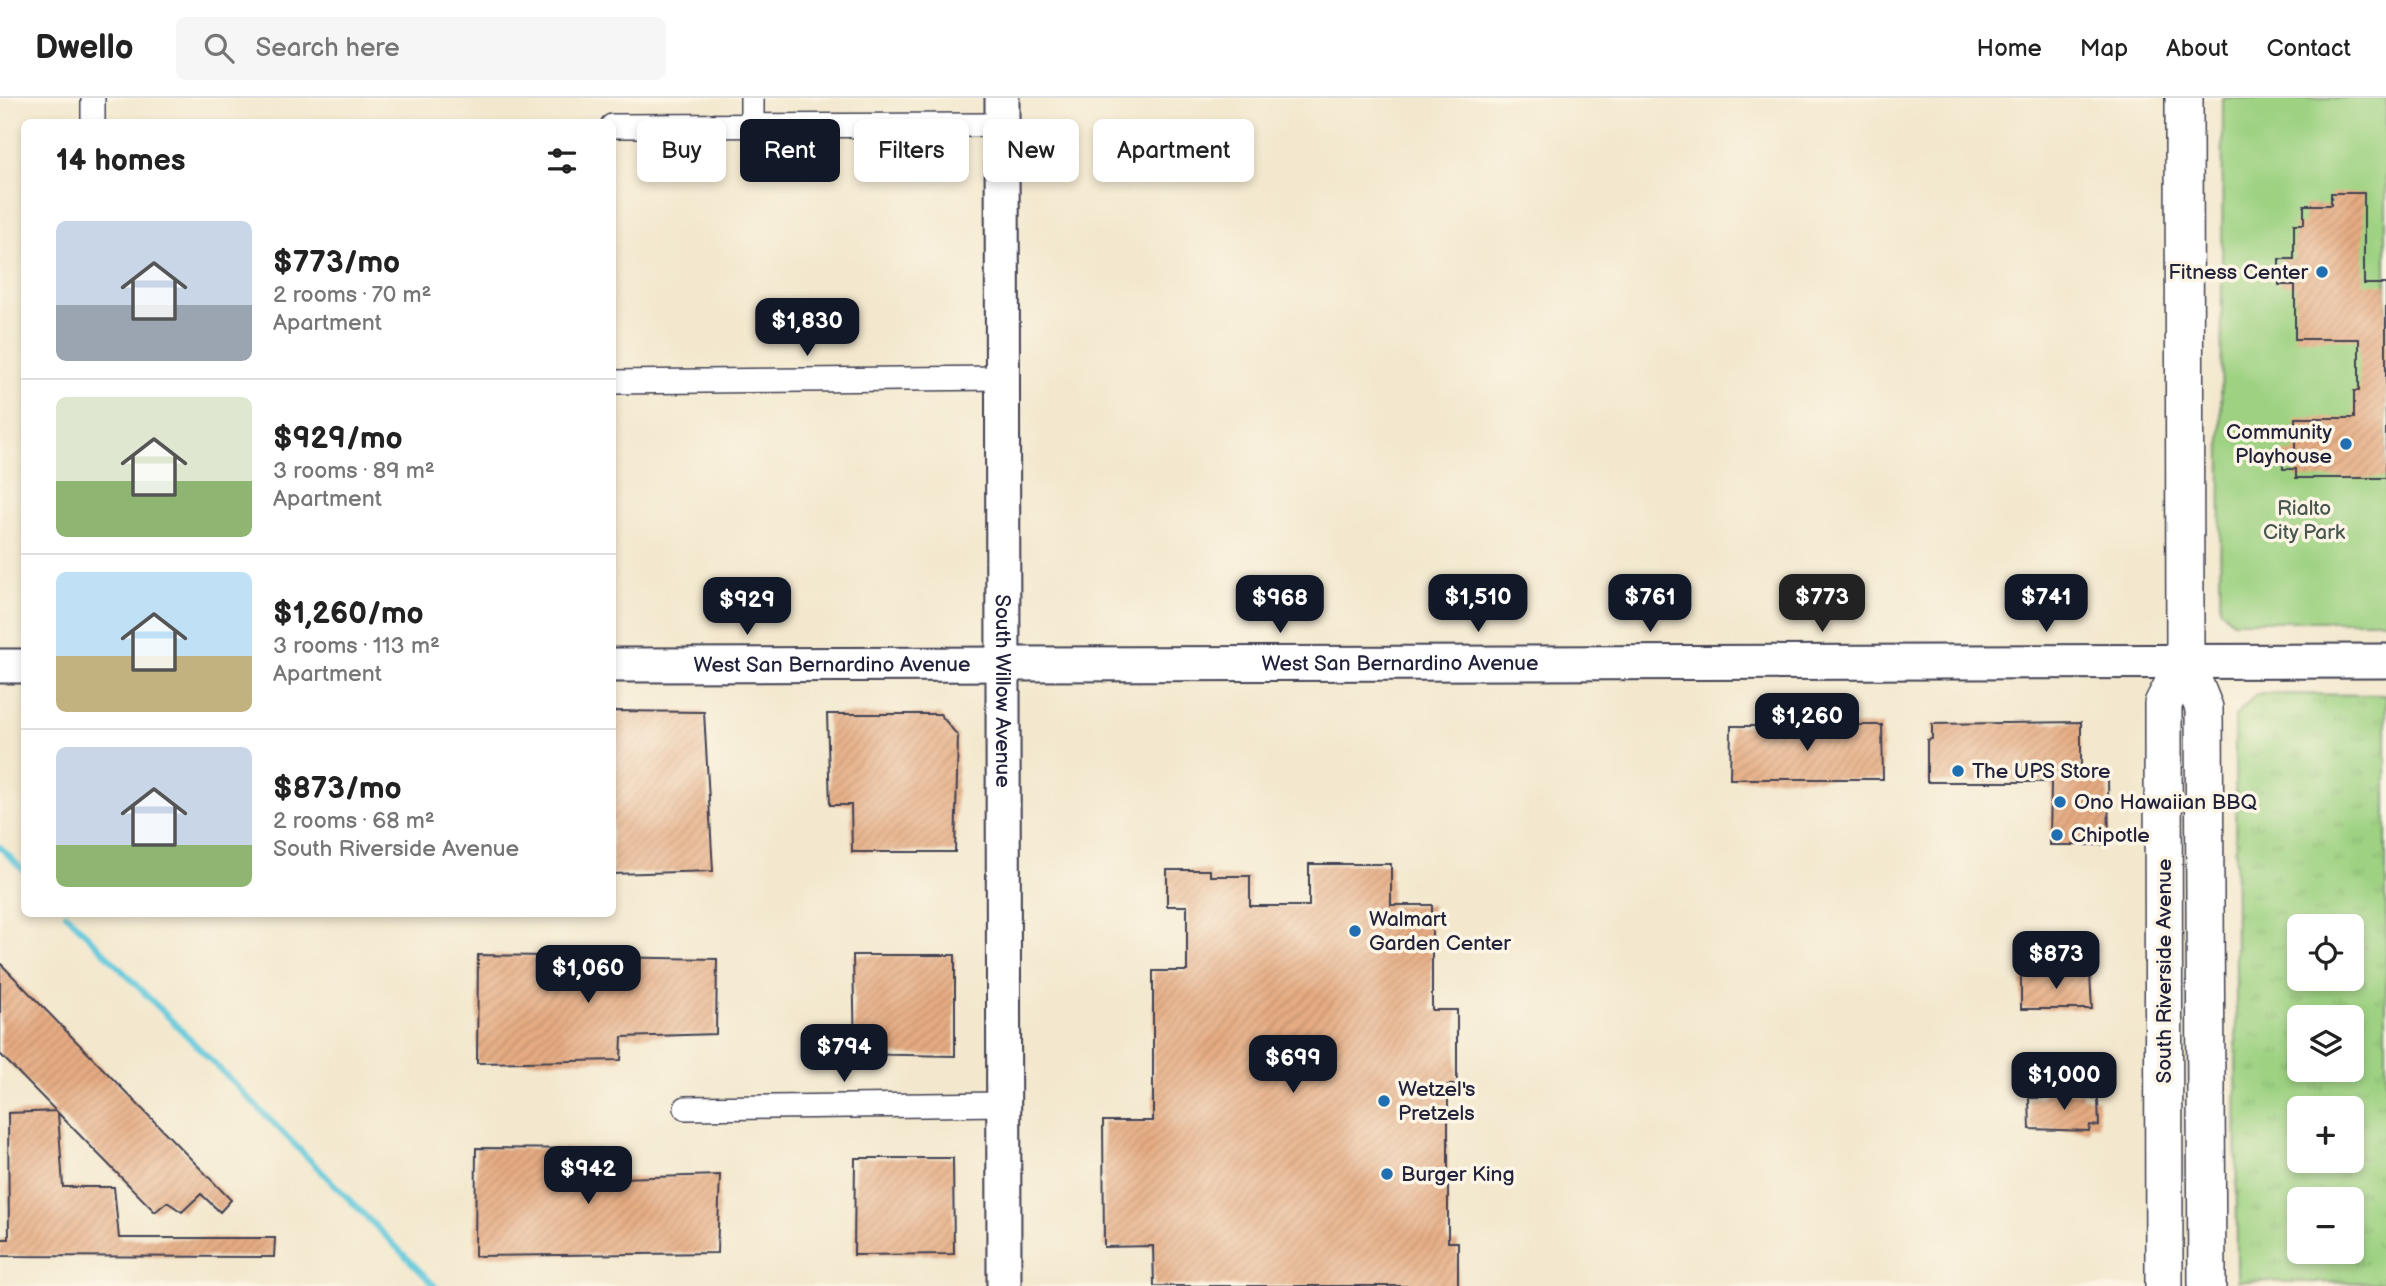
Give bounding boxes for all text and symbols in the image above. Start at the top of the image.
search box [176,17,666,80]
text: Dwello [35,28,134,68]
icon: search [200,29,238,67]
text: Search here [256,33,400,64]
text: Home [1977,34,2042,63]
text: Map [2080,34,2128,63]
text: About [2166,34,2228,63]
text: Contact [2266,34,2351,63]
chip: Buy [637,119,726,182]
chip: Rent [740,119,840,182]
chip: Filters [854,119,969,182]
chip: New [983,119,1079,182]
chip: Apartment [1093,119,1254,182]
icon: filters [543,142,581,180]
text: 14 homes [56,143,185,179]
text: $773/mo [273,245,400,281]
icon: home [112,249,196,333]
place label: Fitness Center [2168,260,2308,285]
marker: Fitness Center [2314,264,2330,280]
text: 2 rooms · 70 m² [273,281,432,309]
pin: $1,830 [750,299,864,358]
text: $1,830 [771,307,843,335]
text: Apartment [273,309,382,337]
place label: Community Playhouse [2226,420,2332,469]
text: $929/mo [273,421,403,457]
icon: home [112,425,196,509]
marker: Community Playhouse [2338,436,2354,452]
text: 3 rooms · 89 m² [273,457,435,485]
text: Apartment [273,485,382,513]
park label: Rialto City Park [2263,496,2346,545]
pin: $1,510 [1421,574,1535,634]
pin: $761 [1609,574,1691,634]
pin: $773 [1781,574,1863,634]
pin: $741 [2005,574,2087,634]
pin: $968 [1239,575,1321,635]
pin: $929 [706,578,788,637]
text: $1,510 [1444,583,1512,611]
text: $761 [1624,583,1676,611]
text: $773 [1795,583,1849,611]
text: $741 [2021,583,2071,611]
text: $968 [1252,584,1308,612]
text: $929 [719,586,775,614]
street label: South Willow Avenue [990,594,1015,788]
text: $1,260/mo [273,596,424,632]
icon: home [112,600,196,684]
text: 3 rooms · 113 m² [273,632,440,660]
street label: West San Bernardino Avenue [1261,651,1539,677]
street label: West San Bernardino Avenue [693,652,971,678]
text: Apartment [273,660,382,688]
pin: $1,260 [1750,694,1864,753]
text: $1,260 [1771,702,1843,730]
place label: The UPS Store [1972,759,2110,784]
marker: The UPS Store [1950,763,1966,779]
text: $873/mo [273,771,402,807]
icon: home [112,775,196,859]
place label: Ono Hawaiian BBQ [2074,790,2258,815]
marker: Ono Hawaiian BBQ [2052,794,2068,810]
text: 2 rooms · 68 m² [273,807,435,835]
place label: Chipotle [2071,823,2150,848]
marker: Chipotle [2049,827,2065,843]
text: South Riverside Avenue [273,835,519,863]
street label: South Riverside Avenue [2152,859,2177,1083]
place label: Walmart Garden Center [1369,907,1511,956]
map controls [2287,914,2364,1264]
button: locate [2287,914,2364,991]
marker: Walmart Garden Center [1347,923,1363,939]
pin: $873 [2015,932,2097,991]
text: $873 [2028,940,2084,968]
pin: $1,060 [531,946,645,1005]
text: $1,060 [552,954,624,982]
button: layers [2287,1005,2364,1082]
pin: $794 [803,1024,885,1084]
text: $794 [817,1033,871,1061]
pin: $699 [1252,1035,1334,1095]
text: $699 [1265,1044,1321,1072]
pin: $1,000 [2007,1052,2121,1112]
text: $1,000 [2028,1061,2100,1089]
place label: Wetzel's Pretzels [1398,1077,1475,1126]
marker: Wetzel's Pretzels [1376,1093,1392,1109]
button: + [2287,1096,2364,1173]
pin: $942 [547,1146,629,1206]
text: $942 [560,1155,616,1183]
place label: Burger King [1401,1162,1515,1187]
marker: Burger King [1379,1166,1395,1182]
button: − [2287,1187,2364,1264]

